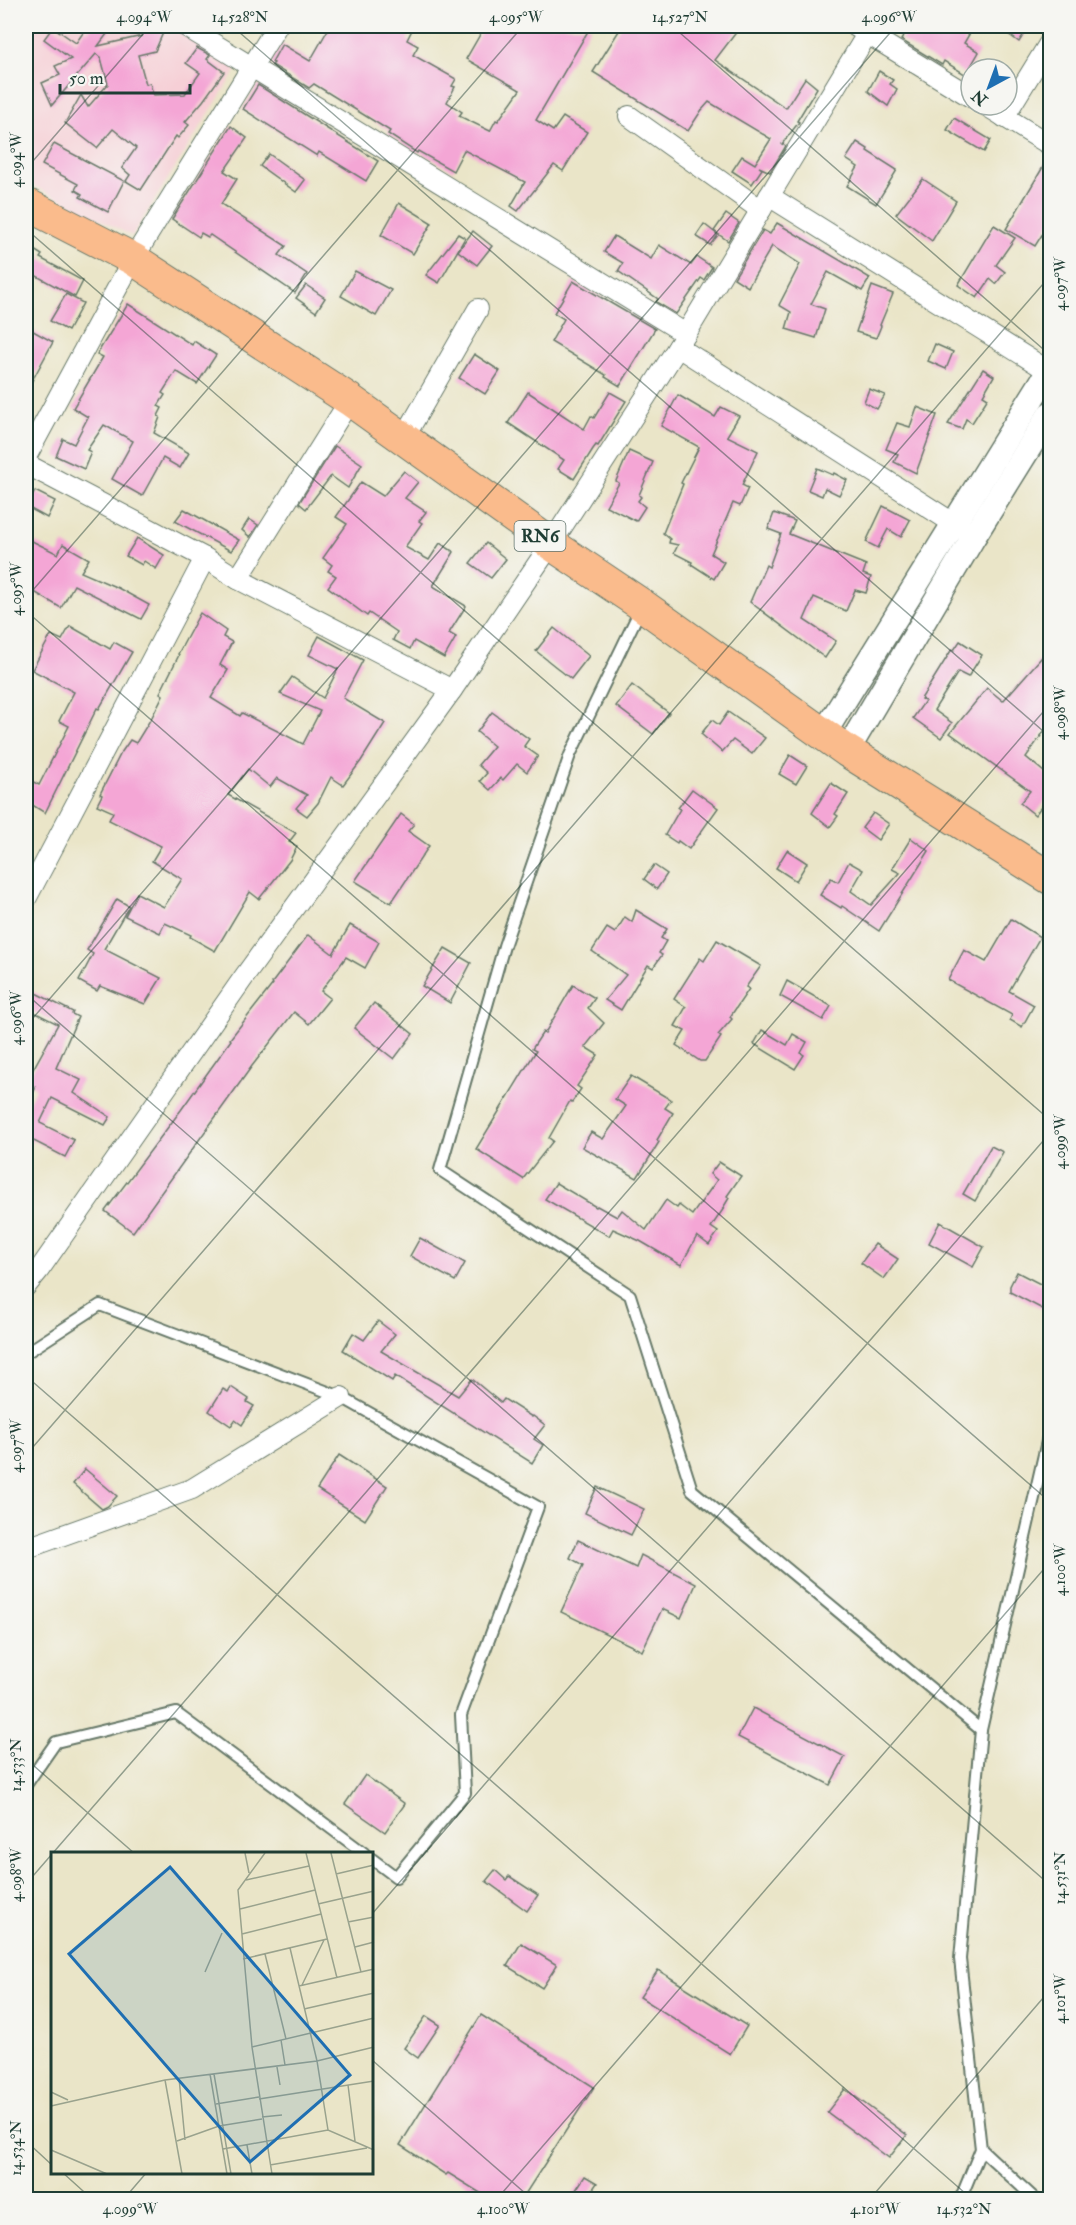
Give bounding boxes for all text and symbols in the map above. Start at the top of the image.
text: 4.094°W [116,8,172,27]
text: 14.528°N [212,8,269,27]
text: 4.095°W [489,8,544,27]
text: 14.527°N [652,8,709,27]
text: 4.096°W [862,8,917,27]
scale bar [60,57,190,95]
north arrow [959,57,1019,117]
text: 50 m [69,67,104,90]
text: N [967,85,993,110]
text: 4.094°W [7,132,26,188]
text: 4.097°W [1051,256,1070,311]
road number: RN6 [514,521,566,551]
text: 4.095°W [7,561,26,616]
text: 4.098°W [1051,685,1070,740]
text: 4.096°W [7,990,26,1045]
text: 4.099°W [1051,1114,1070,1169]
text: 4.097°W [7,1418,26,1473]
text: 4.100°W [1051,1543,1070,1596]
text: 14.533°N [7,1738,26,1792]
text: 4.098°W [7,1847,26,1902]
text: 14.531°N [1051,1851,1070,1904]
inset map [51,1852,374,2174]
text: 4.101°W [1051,1973,1070,2024]
text: 14.534°N [7,2120,26,2176]
text: 4.099°W [103,2200,158,2219]
text: 4.100°W [477,2200,530,2219]
text: 4.101°W [850,2200,901,2219]
text: 14.532°N [936,2200,992,2219]

